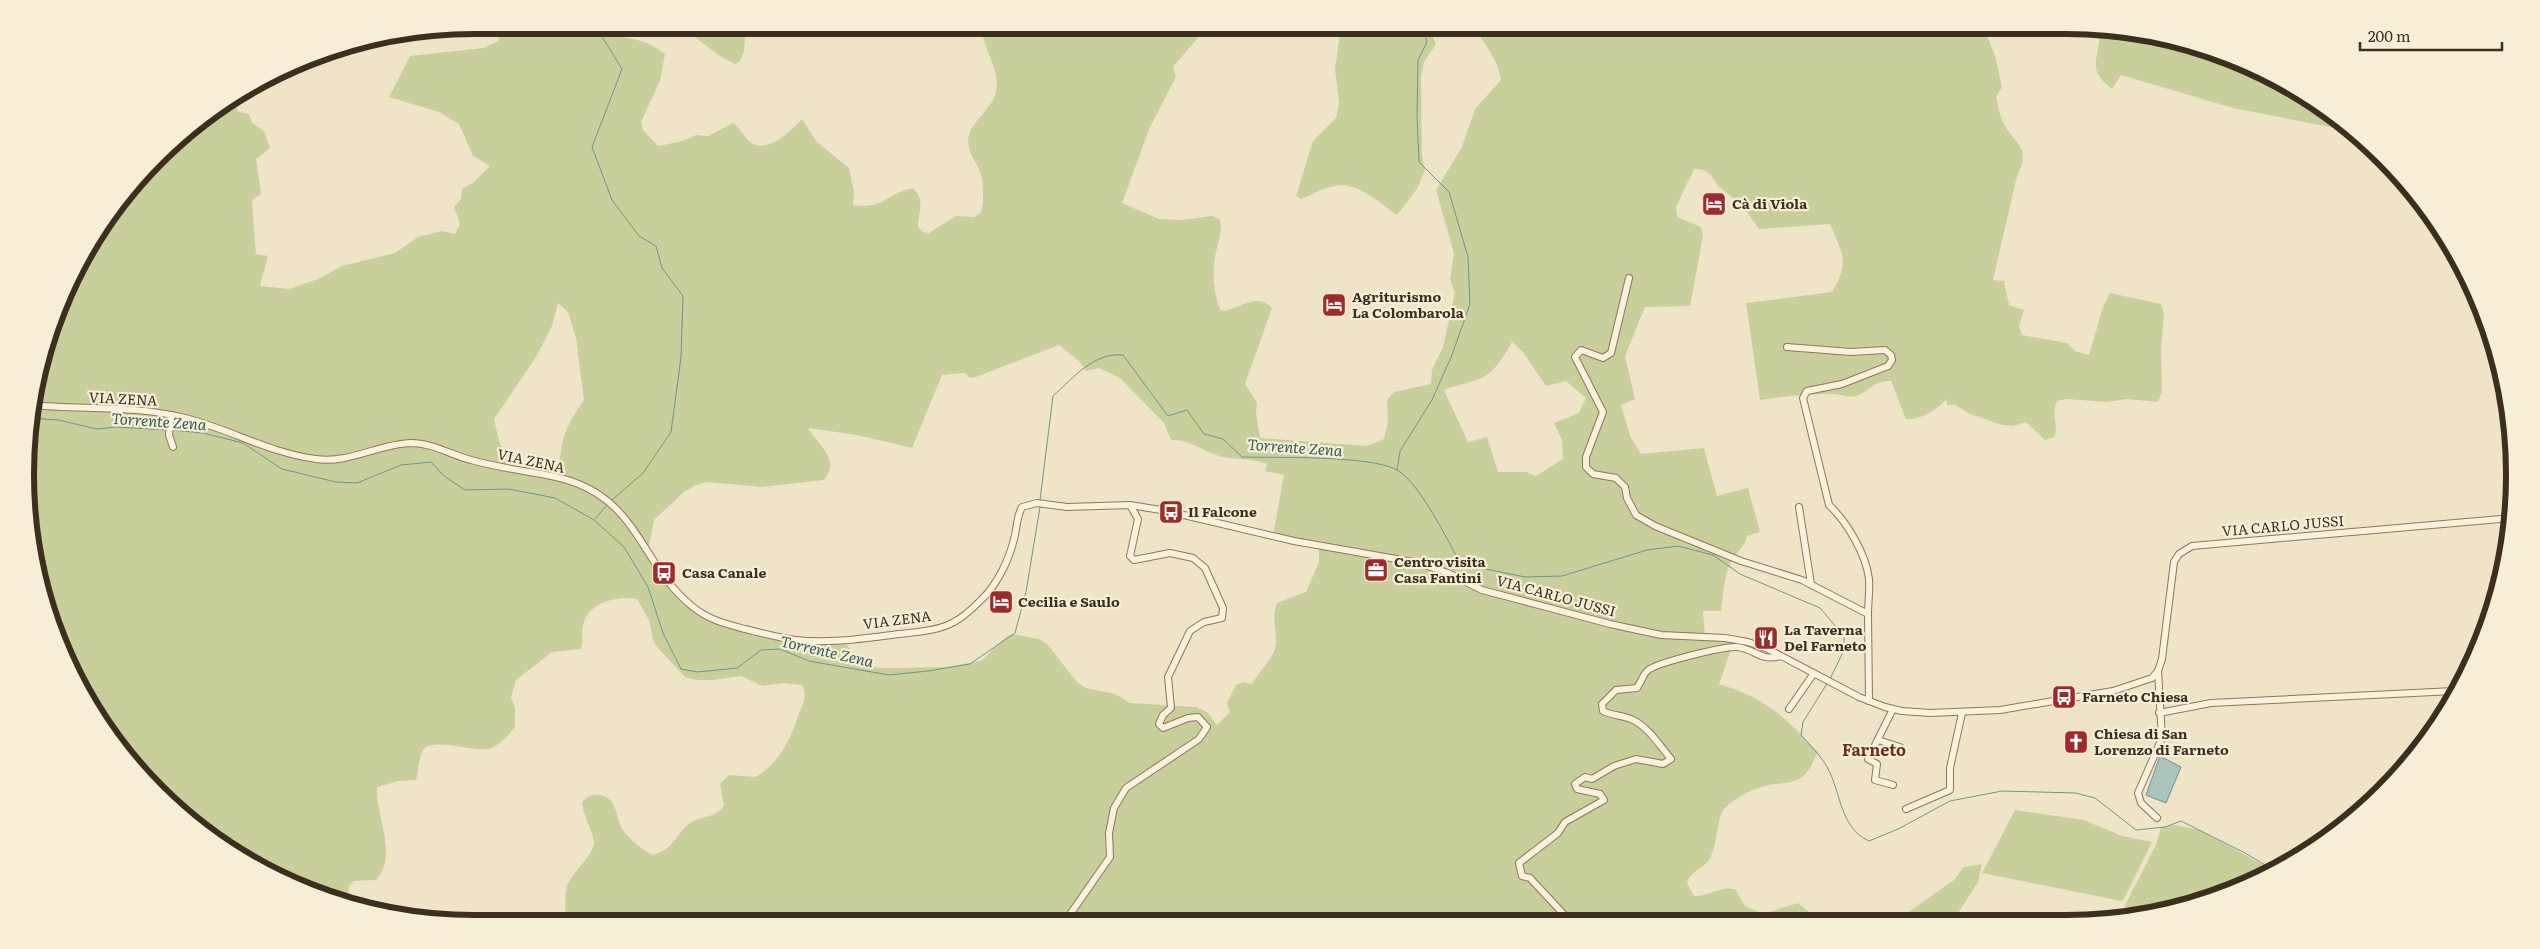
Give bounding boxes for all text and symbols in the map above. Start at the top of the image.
scale bar [2360,20,2502,52]
text: 200 m [2368,24,2411,47]
hotel icon: Cà di Viola [1701,191,1727,217]
place label: Cà di Viola [1732,193,1808,213]
place label: Agriturismo La Colombarola [1352,286,1465,322]
hotel icon: Agriturismo La Colombarola [1321,292,1347,318]
street label: VIA ZENA [88,386,159,410]
water label: Torrente Zena [111,406,208,435]
water label: Torrente Zena [1247,432,1344,461]
street label: VIA ZENA [496,443,568,477]
bus stop icon: Il Falcone [1158,499,1184,525]
place label: Il Falcone [1188,501,1257,521]
street label: VIA CARLO JUSSI [2221,510,2345,540]
place label: Centro visita Casa Fantini [1394,551,1486,587]
office icon: Centro visita Casa Fantini [1363,557,1389,583]
bus stop icon: Casa Canale [651,560,677,586]
place label: Casa Canale [682,562,766,582]
street label: VIA CARLO JUSSI [1494,569,1618,621]
hotel icon: Cecilia e Saulo [988,589,1014,615]
place label: Cecilia e Saulo [1018,591,1120,611]
street label: VIA ZENA [862,605,933,633]
place label: La Taverna Del Farneto [1784,619,1867,655]
restaurant icon: La Taverna Del Farneto [1753,625,1779,651]
water label: Torrente Zena [779,629,877,673]
bus stop icon: Farneto Chiesa [2051,684,2077,710]
place label: Farneto Chiesa [2082,686,2189,706]
place label: Chiesa di San Lorenzo di Farneto [2094,723,2229,759]
church icon: Chiesa di San Lorenzo di Farneto [2063,729,2089,755]
district label: Farneto [1842,737,1906,761]

